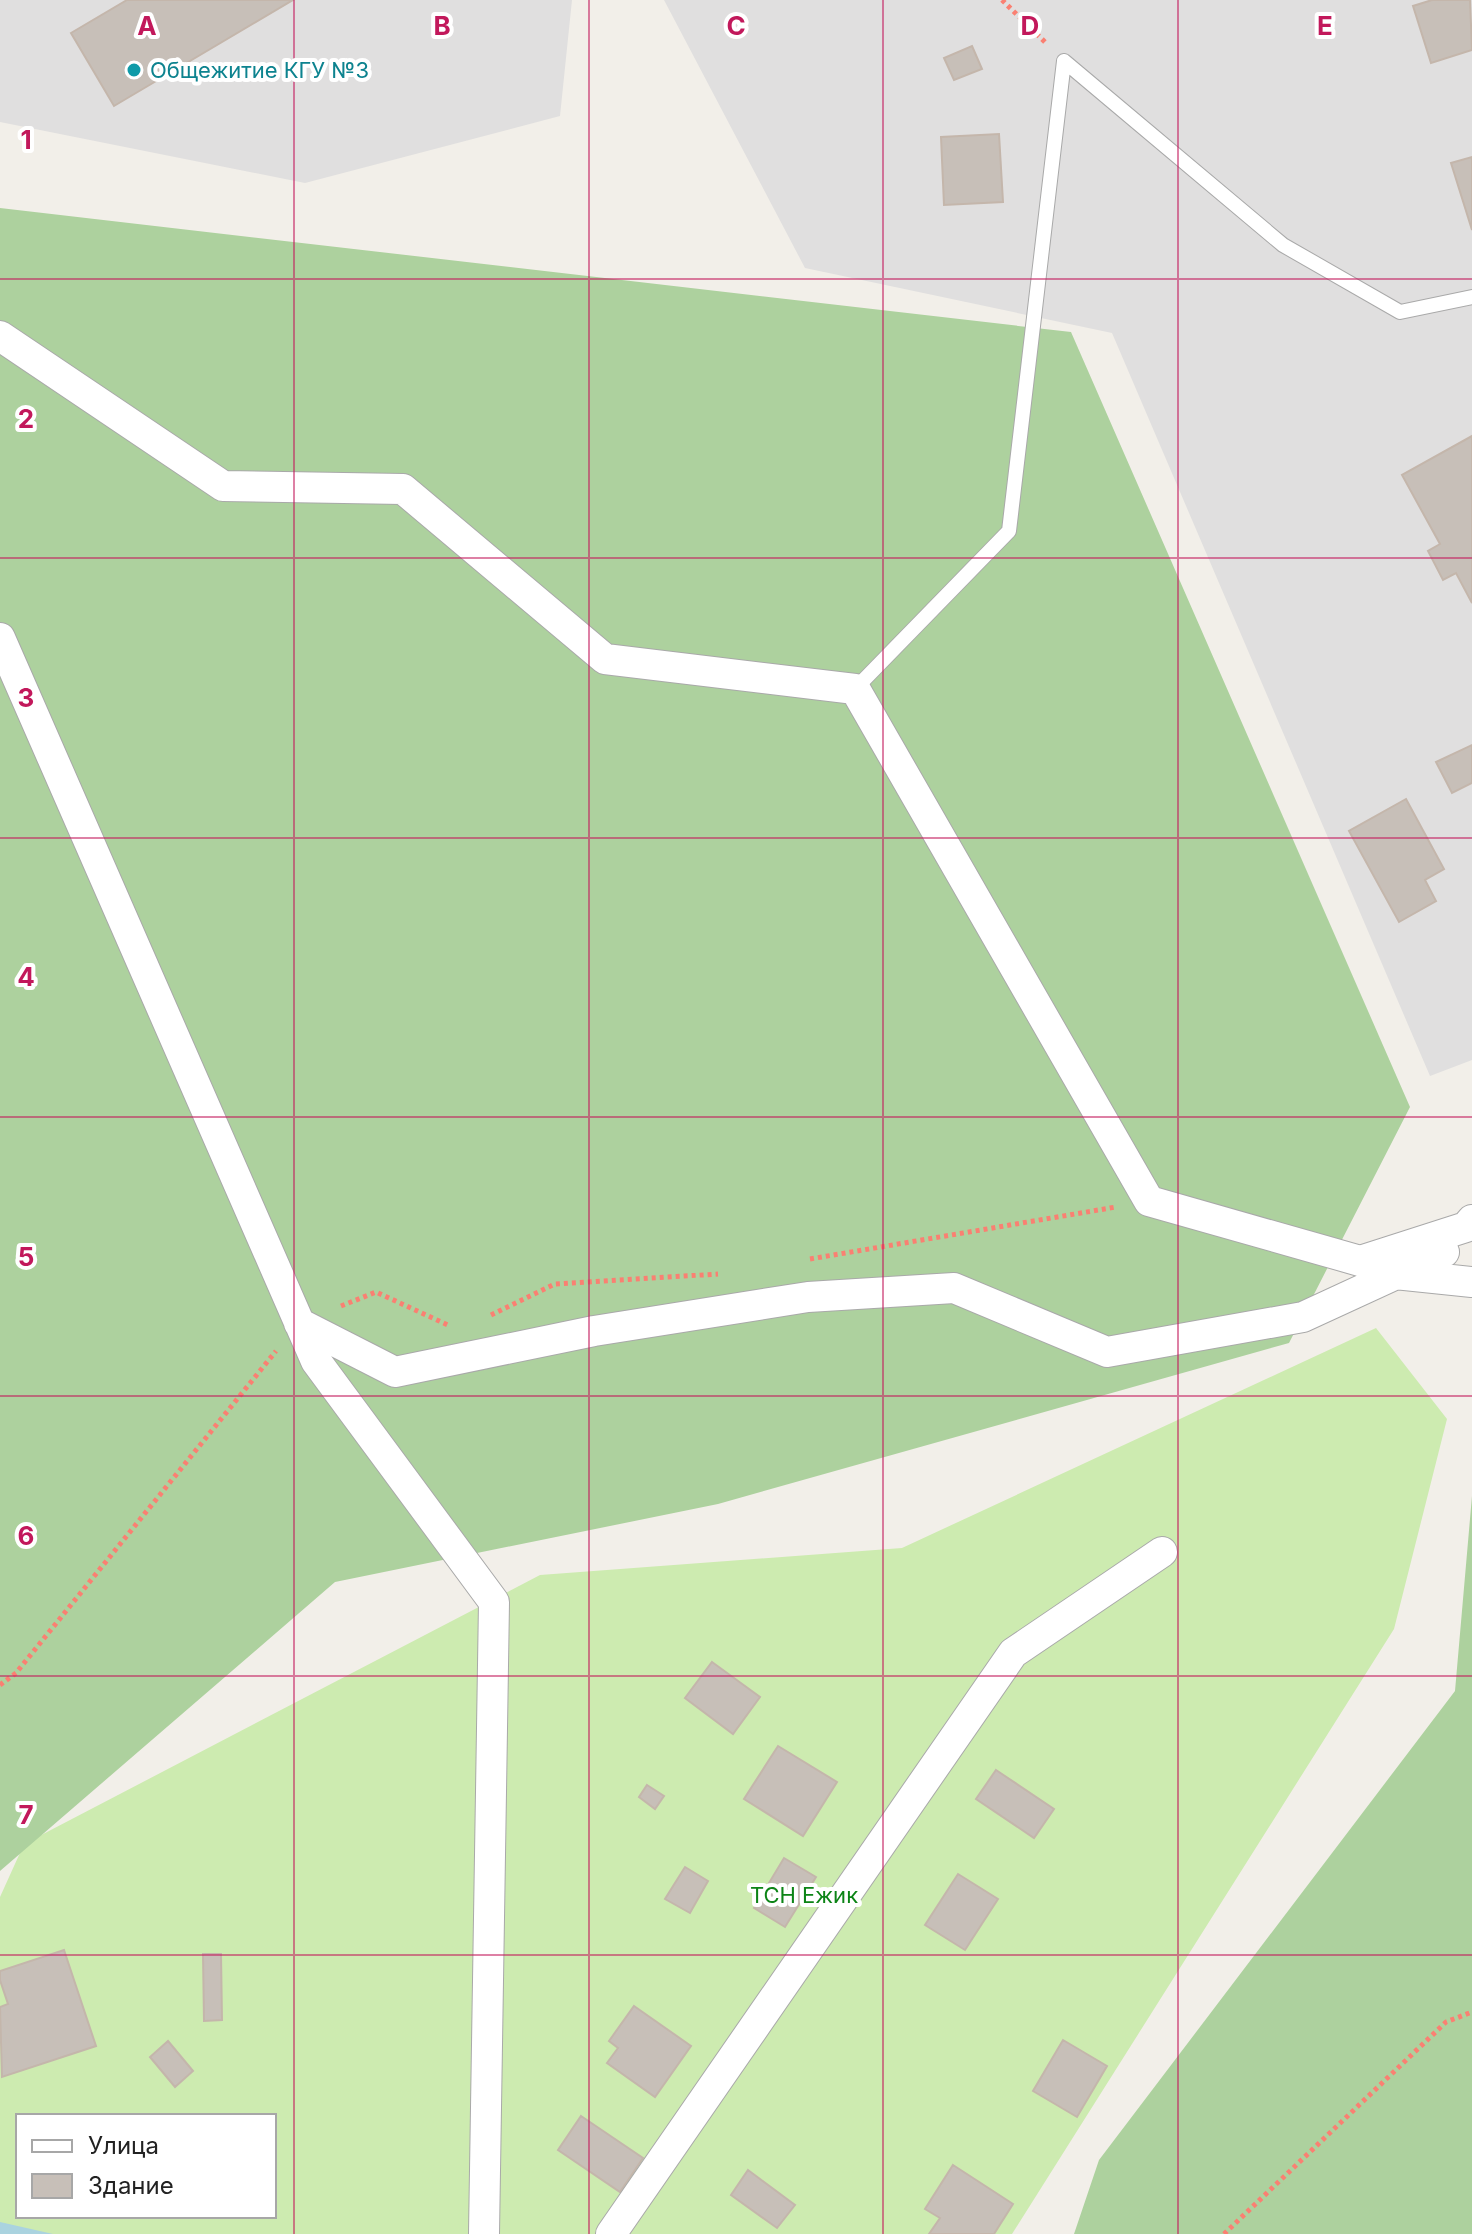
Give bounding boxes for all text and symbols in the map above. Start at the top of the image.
text: A [137,10,157,41]
text: B [433,10,451,41]
text: C [726,10,746,41]
text: D [1021,10,1039,41]
text: E [1317,10,1333,41]
place label: Общежитие КГУ №3 [150,57,369,83]
marker: Общежитие КГУ №3 [125,61,143,79]
text: 1 [20,124,32,155]
text: 2 [18,403,34,434]
text: 3 [18,682,34,713]
text: 4 [17,961,35,992]
text: 5 [18,1241,34,1272]
text: 6 [18,1520,34,1551]
text: 7 [18,1799,34,1830]
park label: ТСН Ежик [750,1882,858,1908]
legend [16,2114,276,2218]
text: Улица [88,2131,159,2160]
text: Здание [88,2171,174,2200]

